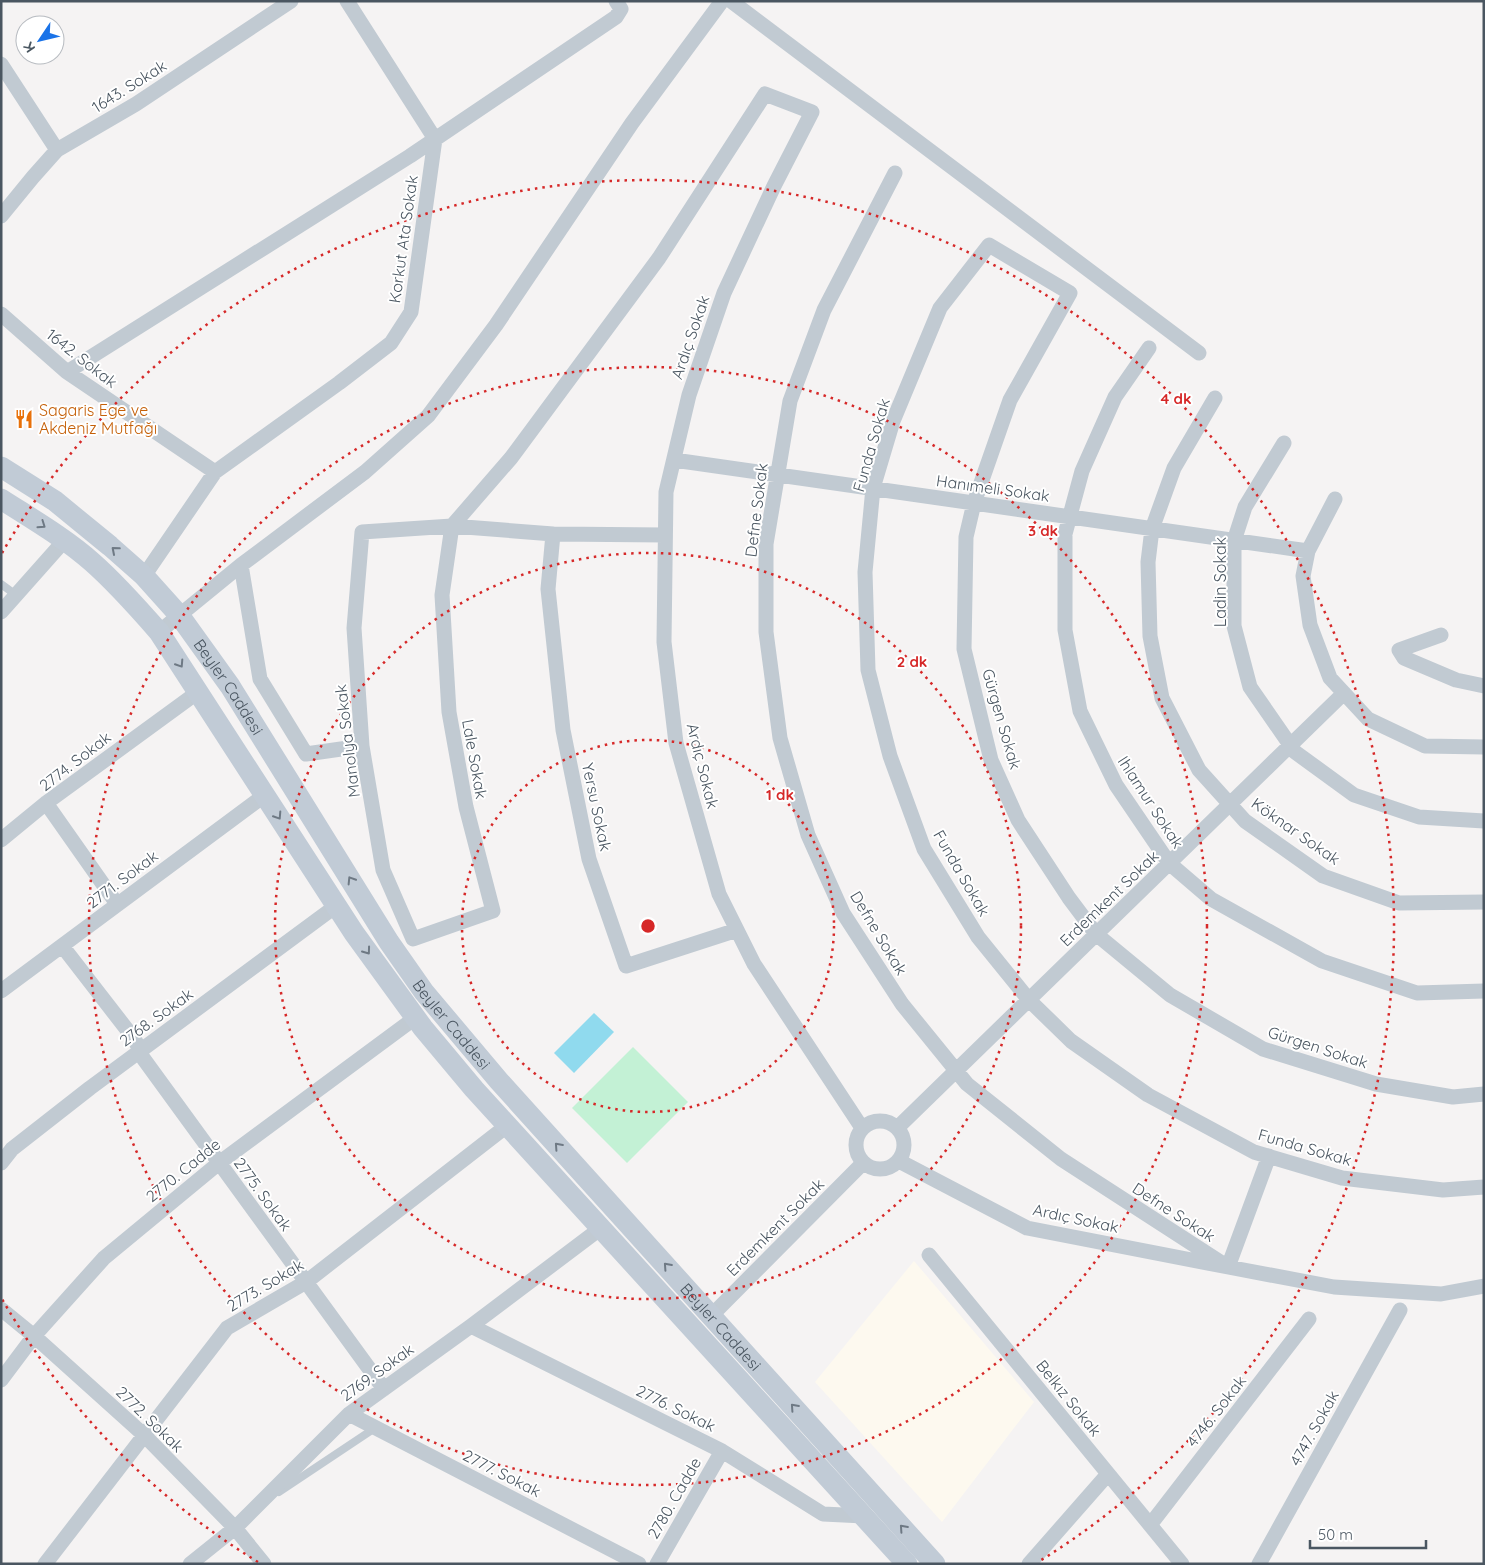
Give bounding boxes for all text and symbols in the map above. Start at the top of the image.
north arrow [15,15,65,65]
text: K [19,39,39,56]
street label: 1643. Sokak [88,55,170,117]
street label: Korkut Ata Sokak [384,174,422,304]
street label: Ardıç Sokak [666,292,714,382]
street label: 1642. Sokak [42,324,122,392]
text: 4 dk [1161,389,1191,408]
street label: Funda Sokak [848,396,894,494]
place label: Sagaris Ege ve Akdeniz Mutfağı [39,400,157,438]
restaurant icon: Sagaris Ege ve Akdeniz Mutfağı [13,408,35,430]
street label: Defne Sokak [740,462,772,558]
street label: Hanımeli Sokak [935,470,1051,506]
one-way arrow [36,519,46,528]
text: 3 dk [1028,521,1058,540]
street label: Ladin Sokak [1210,537,1230,627]
one-way arrow [112,547,121,556]
street label: Beyler Caddesi [189,635,268,738]
text: 2 dk [897,652,927,671]
one-way arrow [174,659,183,668]
street label: Gürgen Sokak [978,666,1026,772]
street label: Manolya Sokak [330,683,364,799]
street label: Lale Sokak [458,718,492,800]
street label: Ardıç Sokak [683,721,723,811]
street label: 2774. Sokak [35,727,115,795]
street label: Ihlamur Sokak [1114,752,1188,852]
street label: Yersu Sokak [578,761,616,853]
text: 1 dk [766,785,794,804]
street label: Köknar Sokak [1248,793,1344,869]
one-way arrow [272,810,281,819]
street label: Funda Sokak [929,826,995,920]
street label: 2771. Sokak [82,846,162,912]
street label: Erdemkent Sokak [1055,846,1163,950]
one-way arrow [347,877,357,886]
street label: Defne Sokak [846,887,912,979]
centre of rings [639,917,657,935]
one-way arrow [361,945,370,955]
street label: Beyler Caddesi [408,976,495,1073]
street label: 2768. Sokak [115,984,197,1050]
street label: Gürgen Sokak [1266,1021,1370,1073]
street label: Funda Sokak [1256,1124,1354,1170]
street label: 2770. Cadde [142,1134,224,1206]
one-way arrow [555,1142,564,1151]
street label: 2775. Sokak [230,1153,296,1235]
street label: Erdemkent Sokak [722,1174,828,1280]
street label: Defne Sokak [1129,1178,1219,1246]
street label: Ardıç Sokak [1031,1199,1121,1237]
street label: 2773. Sokak [223,1254,307,1316]
one-way arrow [663,1263,672,1272]
street label: Beyler Caddesi [676,1279,766,1375]
street label: 2769. Sokak [336,1339,418,1405]
street label: Belkız Sokak [1032,1356,1106,1440]
street label: 4746. Sokak [1182,1371,1250,1451]
street label: 2776. Sokak [633,1380,719,1436]
street label: 2772. Sokak [112,1382,188,1456]
street label: 4747. Sokak [1285,1387,1343,1469]
one-way arrow [791,1404,800,1413]
street label: 2777. Sokak [460,1445,544,1501]
street label: 2780. Cadde [643,1454,705,1542]
scale bar [1310,1518,1426,1550]
one-way arrow [900,1524,909,1533]
text: 50 m [1318,1525,1353,1544]

